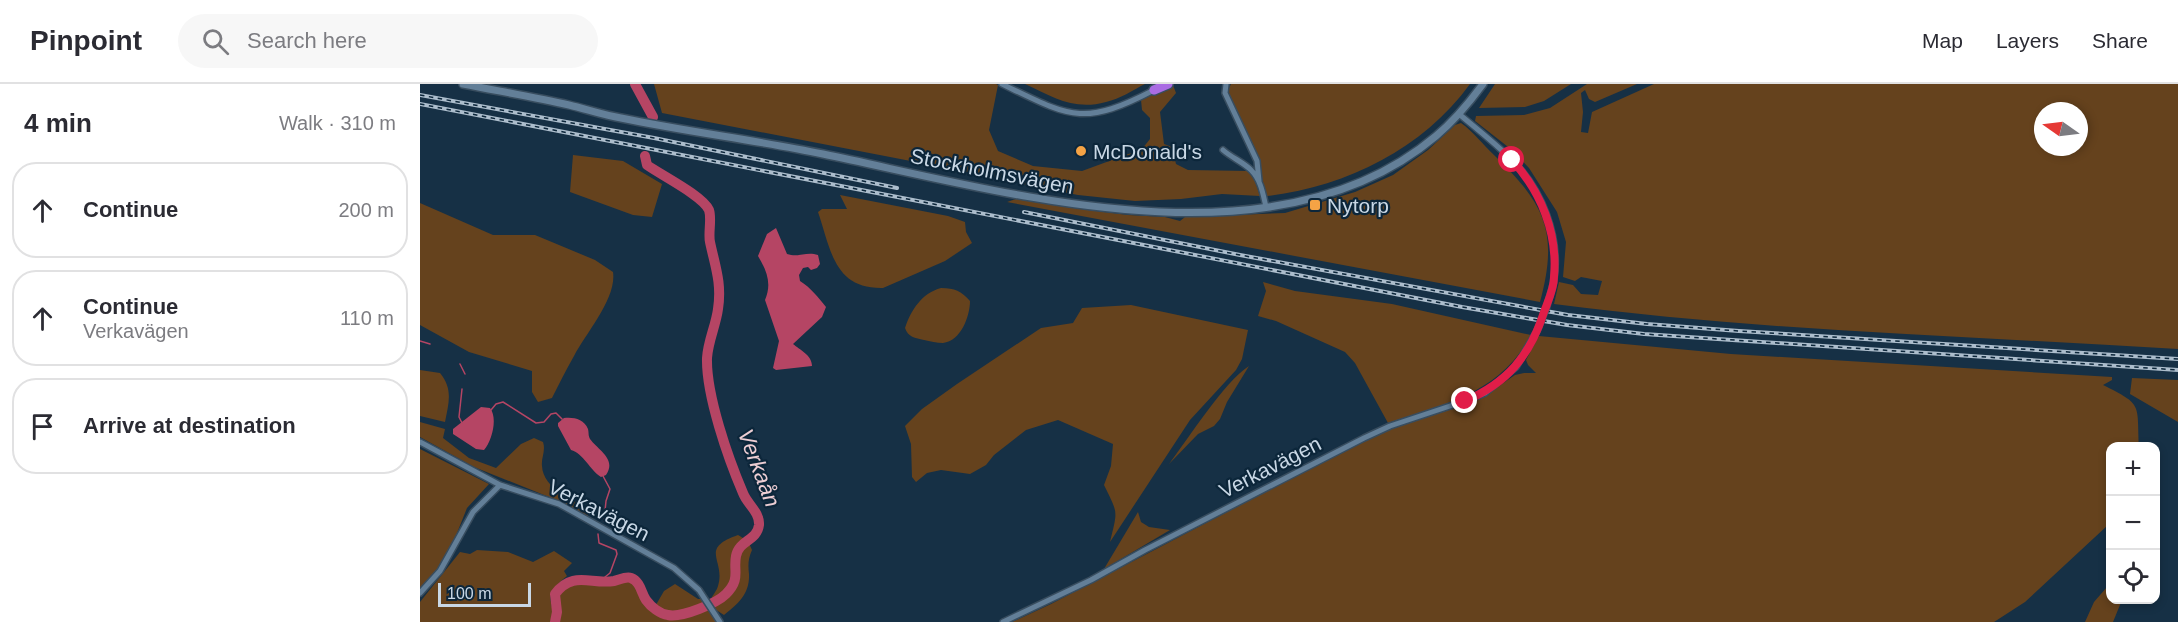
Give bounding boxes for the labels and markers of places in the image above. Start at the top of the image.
place label: McDonald's [1093,140,1202,163]
marker: McDonald's [1074,144,1088,158]
place label: Nytorp [1327,194,1389,217]
marker: Nytorp [1308,198,1322,212]

